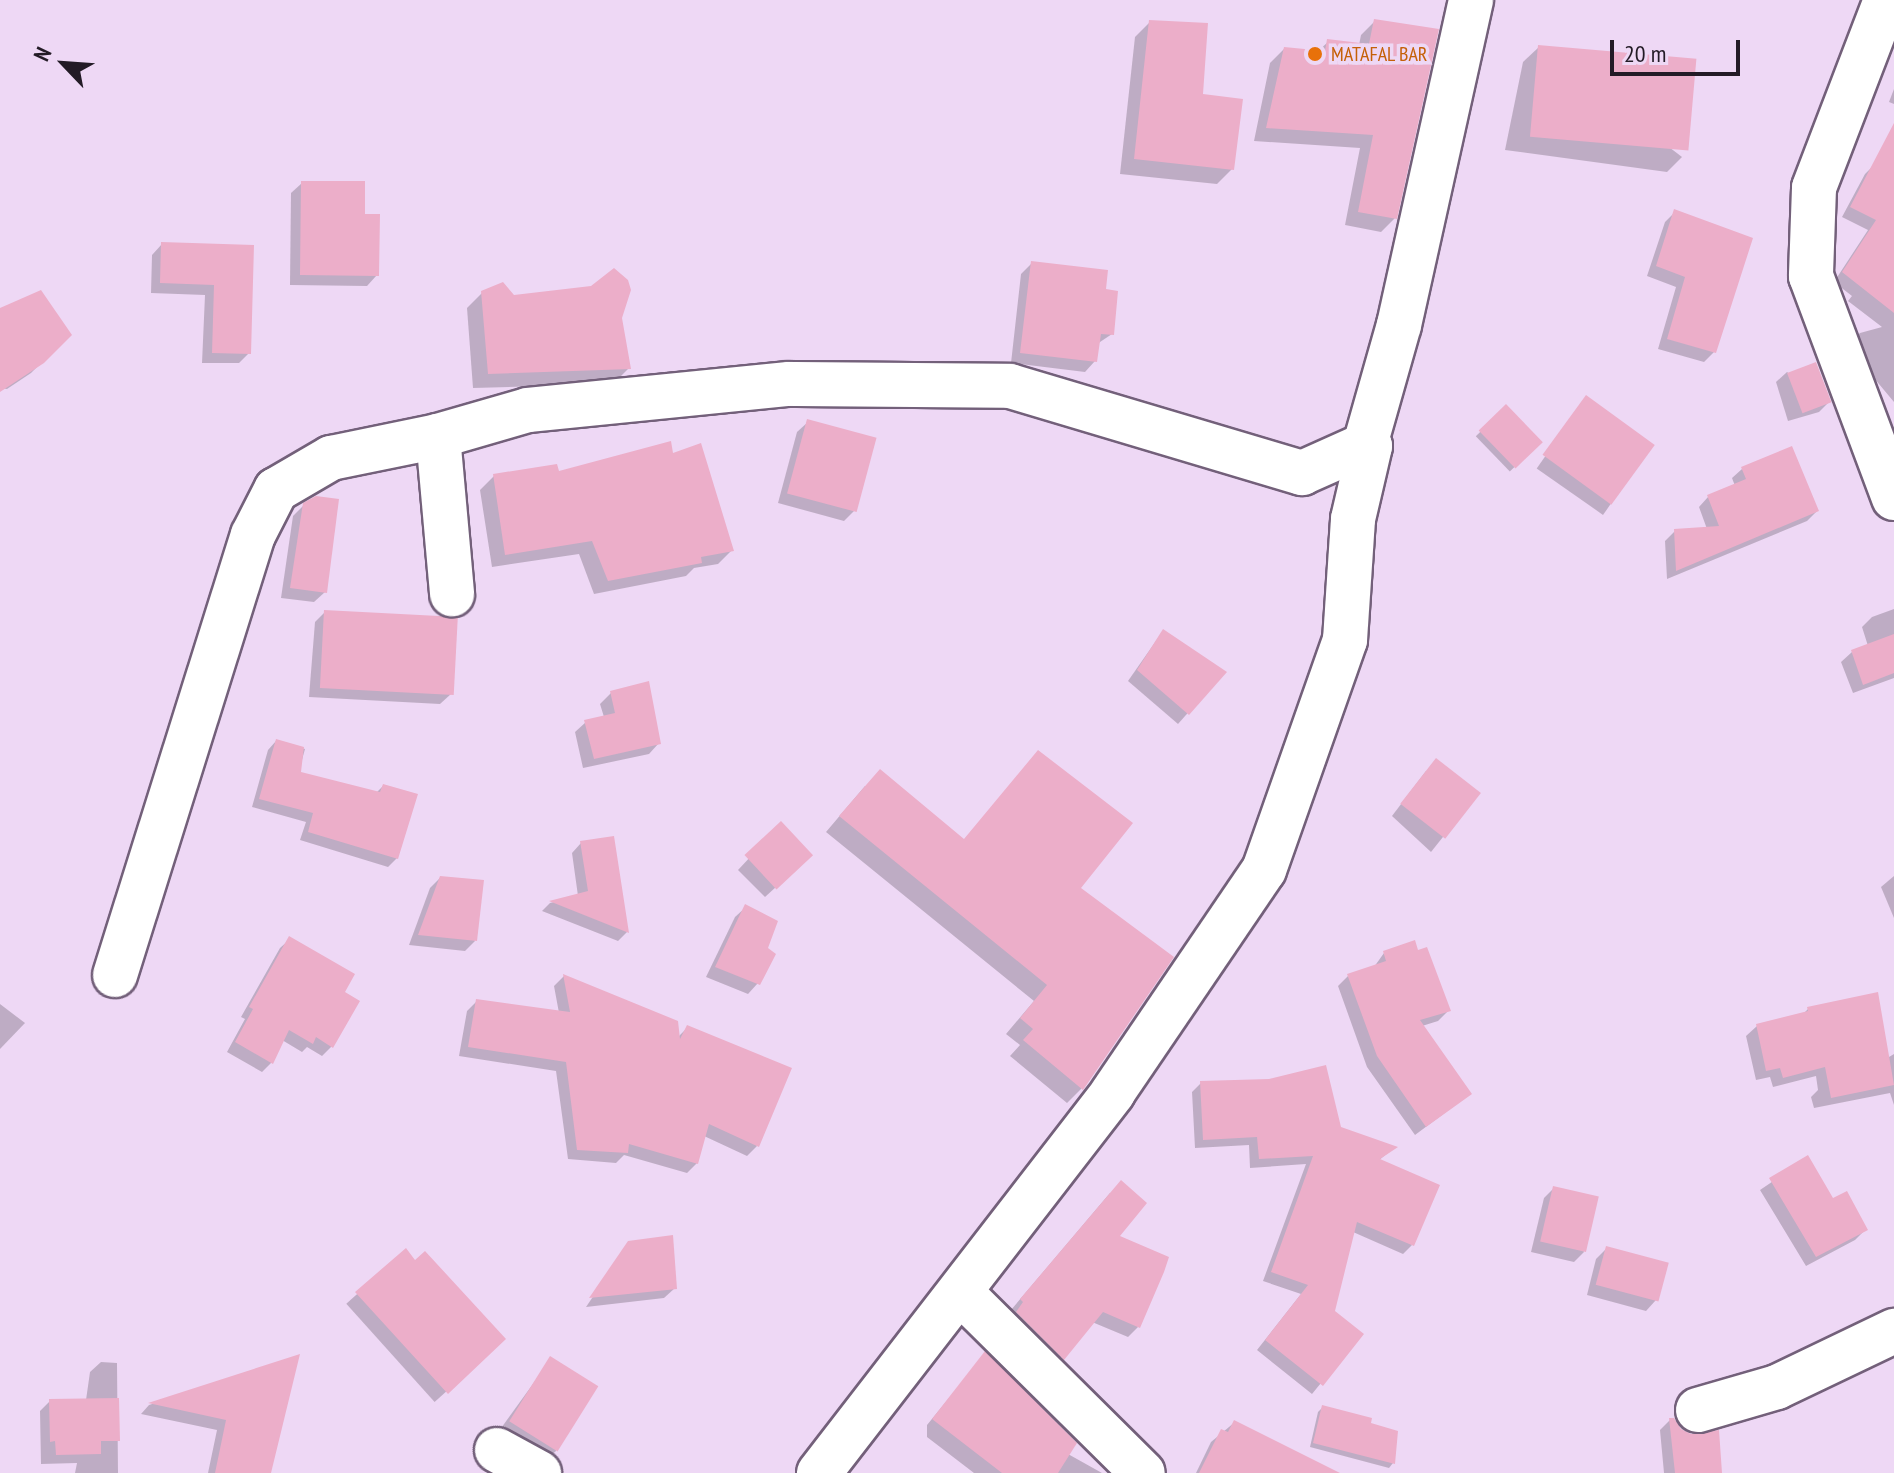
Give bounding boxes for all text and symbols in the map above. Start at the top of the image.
north arrow [24,24,104,104]
scale bar [1614,24,1744,74]
text: 20 m [1624,38,1666,69]
place label: MATAFAL BAR [1331,42,1428,66]
text: N [27,43,57,65]
marker: MATAFAL BAR [1306,45,1324,63]

